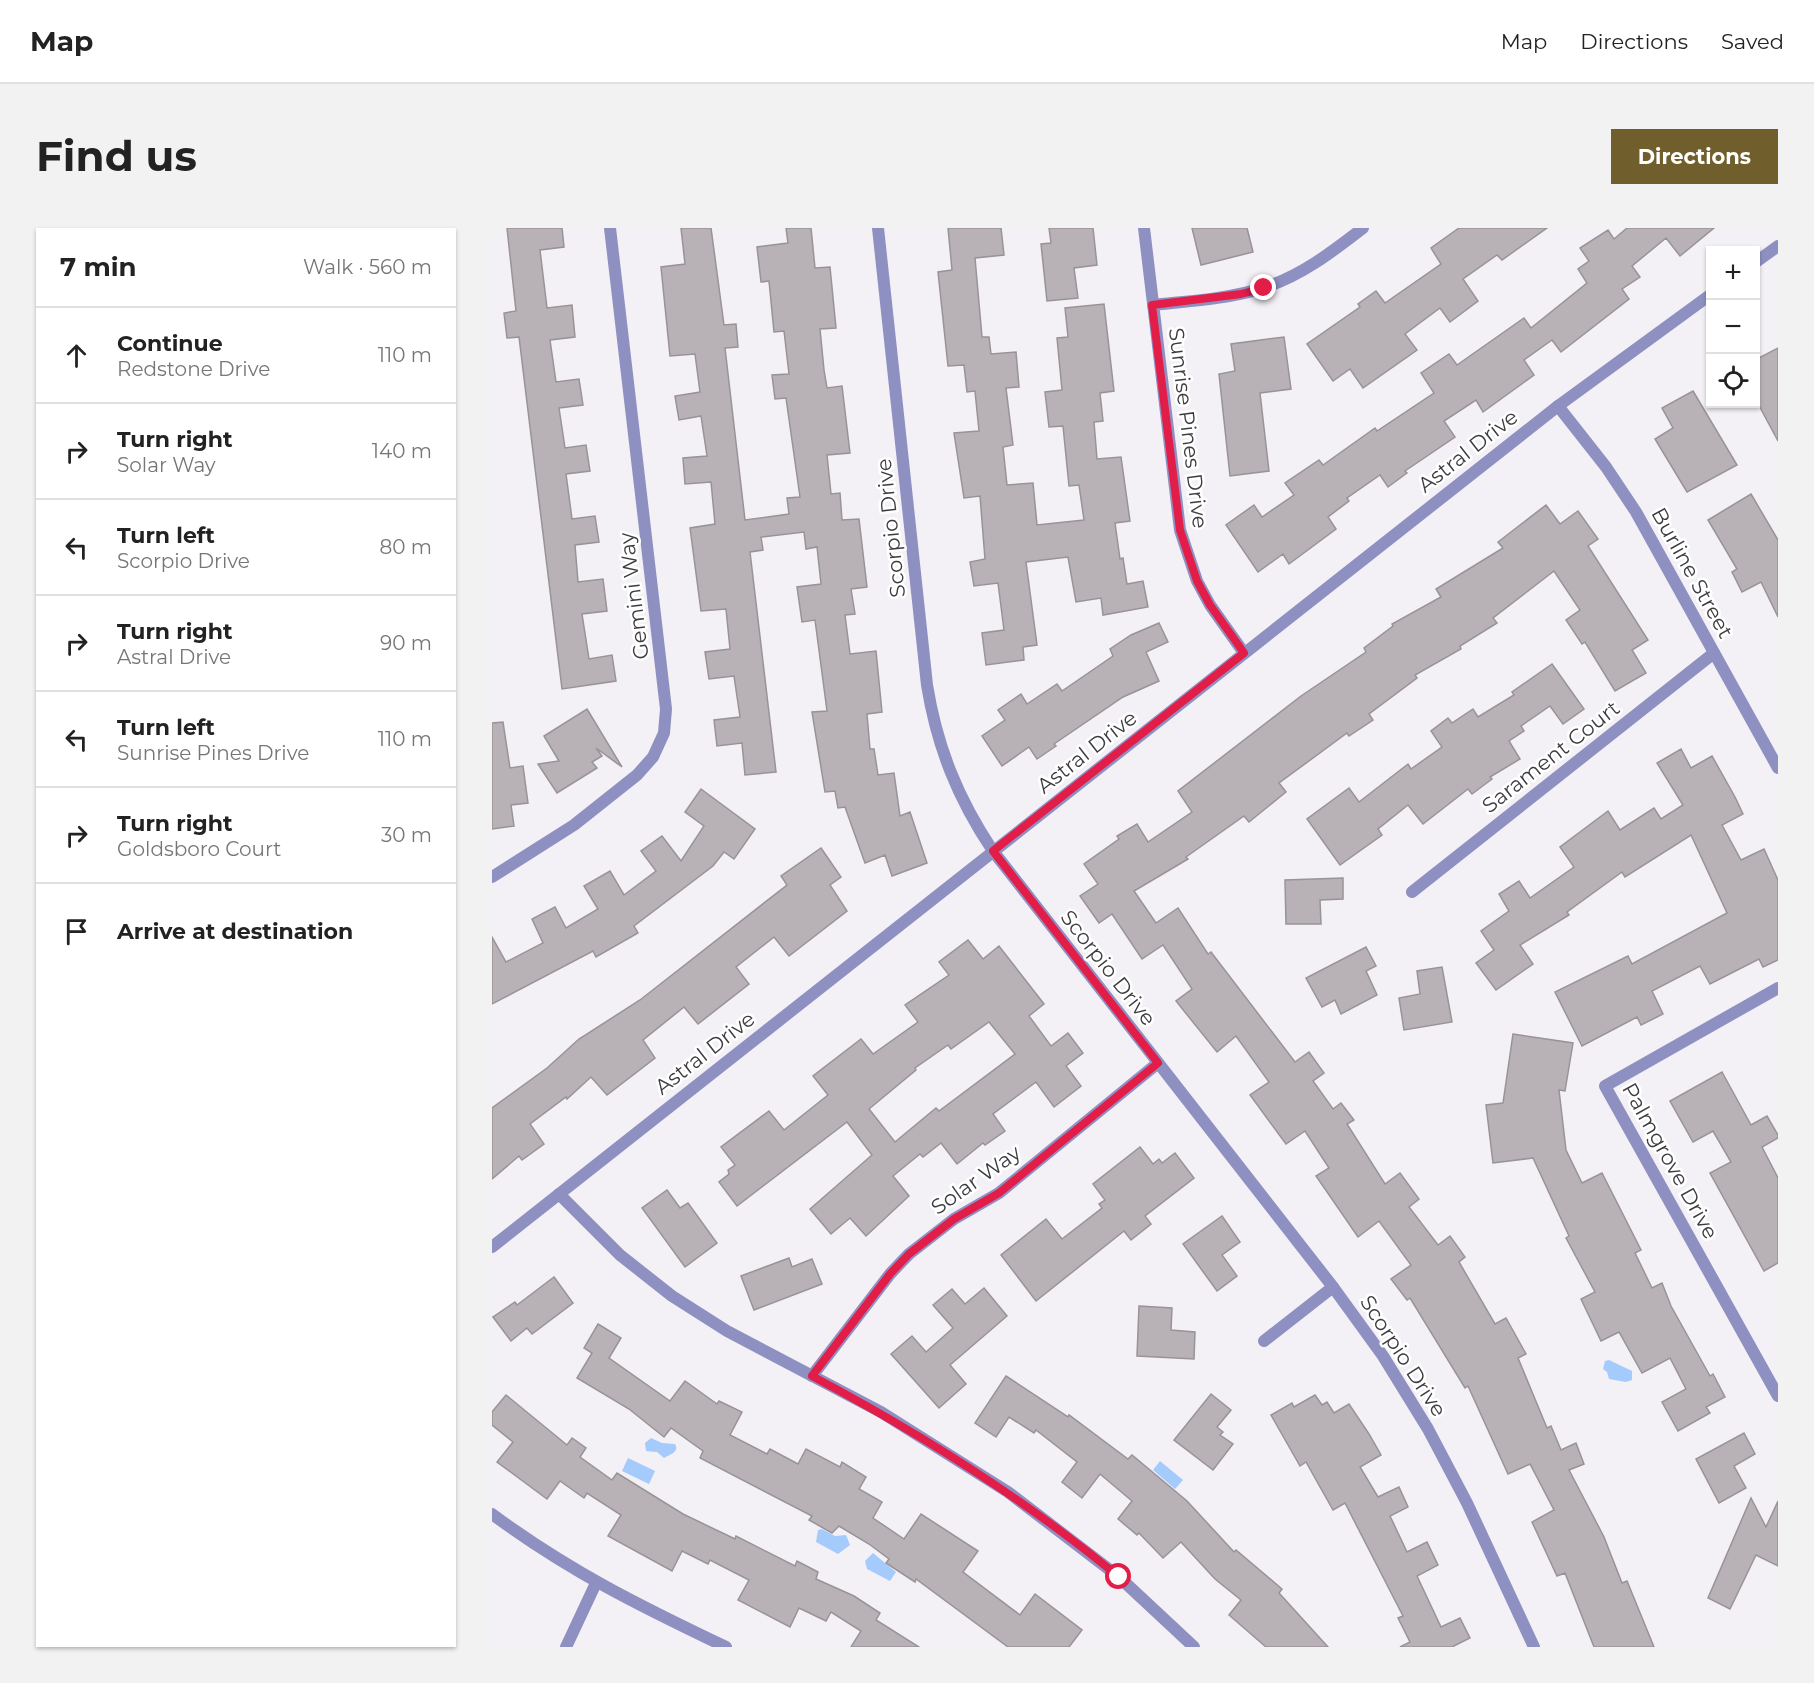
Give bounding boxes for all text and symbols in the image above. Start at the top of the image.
text: Map [30,24,93,58]
text: Map [1501,29,1547,54]
text: Directions [1580,29,1688,54]
text: Saved [1721,29,1784,54]
button: Directions [1611,129,1778,184]
text: Find us [36,130,197,182]
map controls [1706,246,1760,408]
button: + [1706,246,1760,300]
text: 7 min [60,251,137,283]
text: Walk · 560 m [303,255,432,279]
route end [1250,274,1276,300]
button: − [1706,300,1760,354]
street label: Sunrise Pines Drive [1164,326,1213,530]
text: Continue [117,330,223,357]
icon: ahead [60,339,93,372]
text: 110 m [378,343,432,367]
button: locate [1706,354,1760,408]
text: Redstone Drive [117,357,270,381]
street label: Astral Drive [1413,404,1523,497]
text: Turn right [117,426,232,453]
icon: right [60,435,93,468]
text: 140 m [372,439,432,463]
text: Solar Way [117,453,216,477]
street label: Scorpio Drive [871,457,910,599]
street label: Burline Street [1646,503,1739,642]
text: Turn left [117,522,215,549]
icon: left [60,531,93,564]
street label: Gemini Way [613,531,654,661]
text: 80 m [380,535,432,559]
text: Scorpio Drive [117,549,250,573]
text: Turn right [117,618,232,645]
icon: right [60,627,93,660]
text: 90 m [380,631,432,655]
text: Astral Drive [117,645,231,669]
street label: Sarament Court [1477,695,1624,818]
street label: Astral Drive [1032,705,1142,798]
text: Turn left [117,714,215,741]
icon: left [60,723,93,756]
text: 110 m [378,727,432,751]
text: Sunrise Pines Drive [117,741,309,765]
text: Turn right [117,810,232,837]
icon: right [60,819,93,852]
text: 30 m [381,823,432,847]
text: Goldsboro Court [117,837,282,861]
street label: Scorpio Drive [1056,905,1161,1030]
icon: arrive [60,915,93,948]
text: Arrive at destination [117,918,353,945]
street label: Astral Drive [650,1006,760,1099]
street label: Palmgrove Drive [1617,1078,1724,1243]
street label: Solar Way [926,1139,1026,1220]
street label: Scorpio Drive [1355,1290,1452,1421]
route start [1105,1563,1131,1589]

